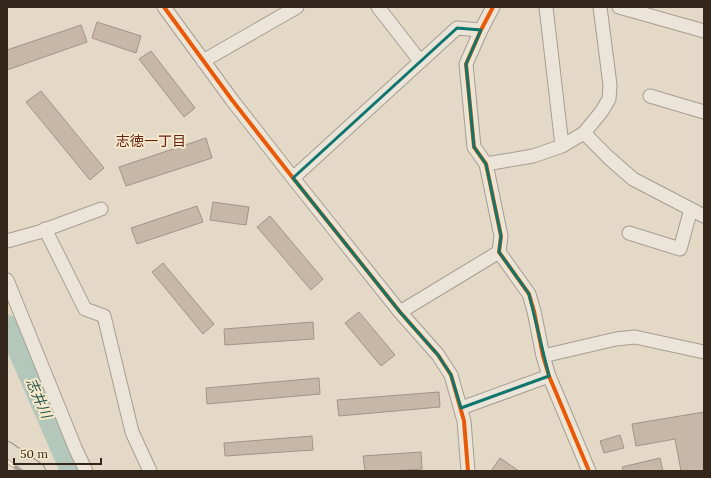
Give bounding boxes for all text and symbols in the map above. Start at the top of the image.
district label: 志徳一丁目 [116,132,186,150]
water label: 志井川 [22,375,57,423]
scale bar [14,440,101,466]
text: 50 m [20,446,48,461]

